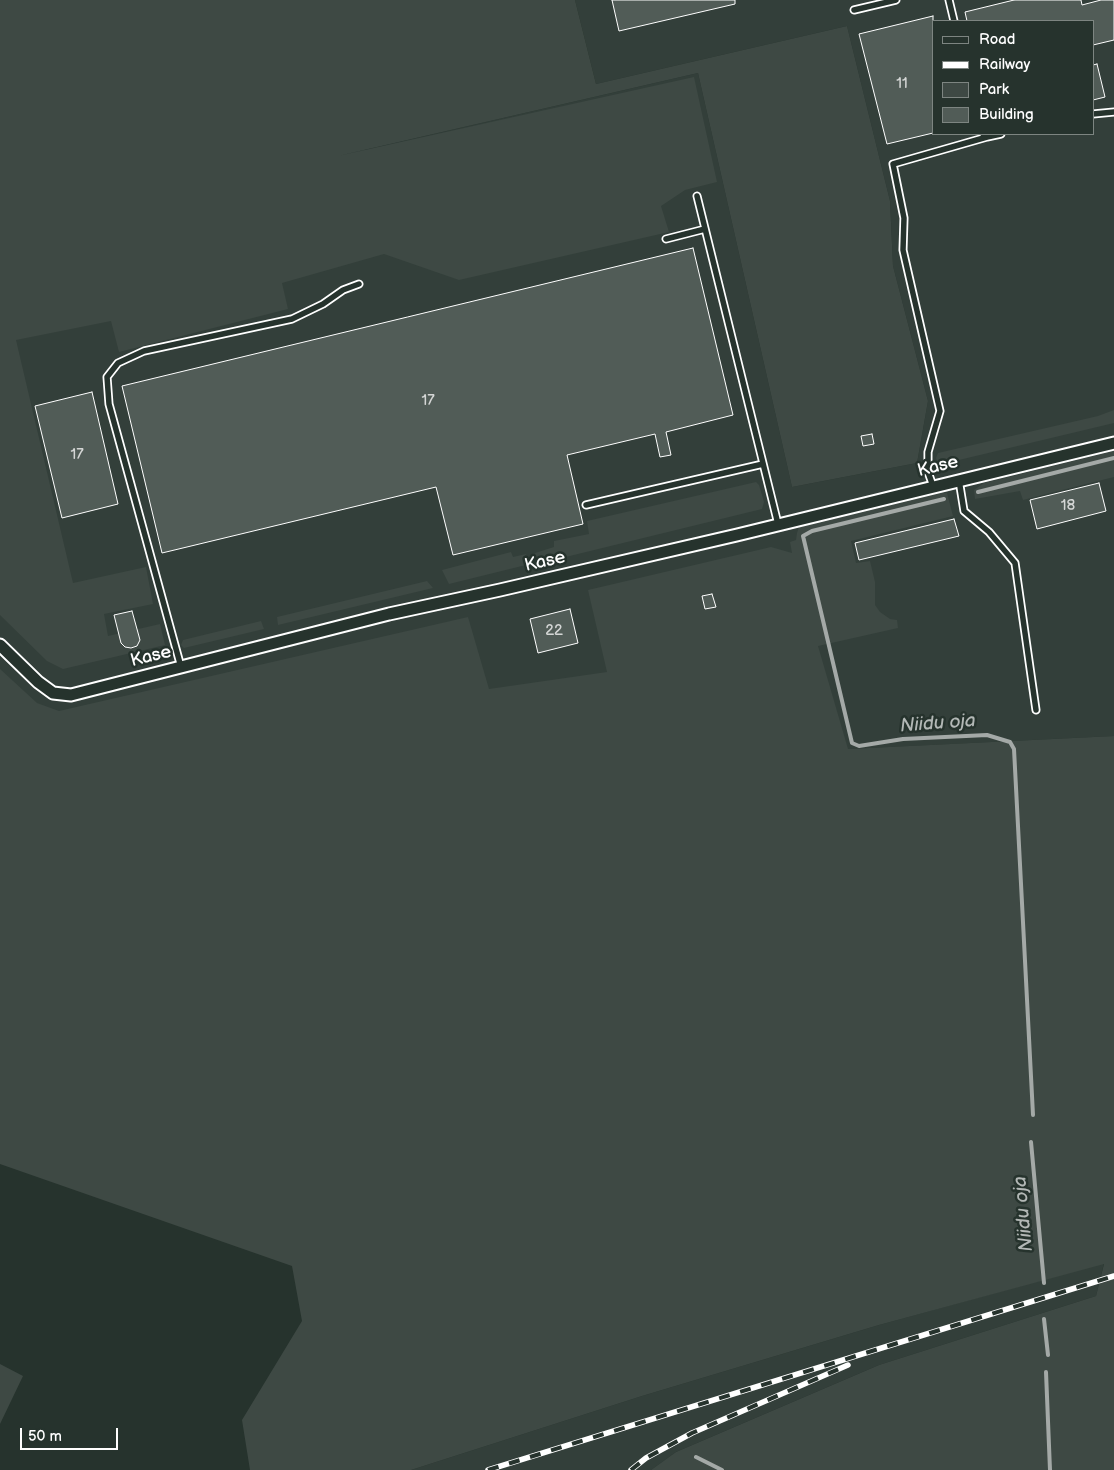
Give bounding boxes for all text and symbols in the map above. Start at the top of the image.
legend [932,20,1094,135]
text: Road [979,30,1015,49]
text: Railway [979,55,1030,74]
house number: 11 [896,75,908,93]
text: Park [979,80,1009,99]
text: Building [979,105,1034,124]
house number: 17 [421,392,435,410]
house number: 17 [70,446,84,464]
street label: Kase [915,452,961,482]
house number: 18 [1061,497,1075,515]
street label: Kase [523,547,567,577]
house number: 22 [545,622,563,640]
street label: Kase [128,642,174,672]
water label: Niidu oja [899,710,977,738]
water label: Niidu oja [1009,1175,1039,1253]
scale bar [22,1418,120,1450]
text: 50 m [28,1427,62,1446]

